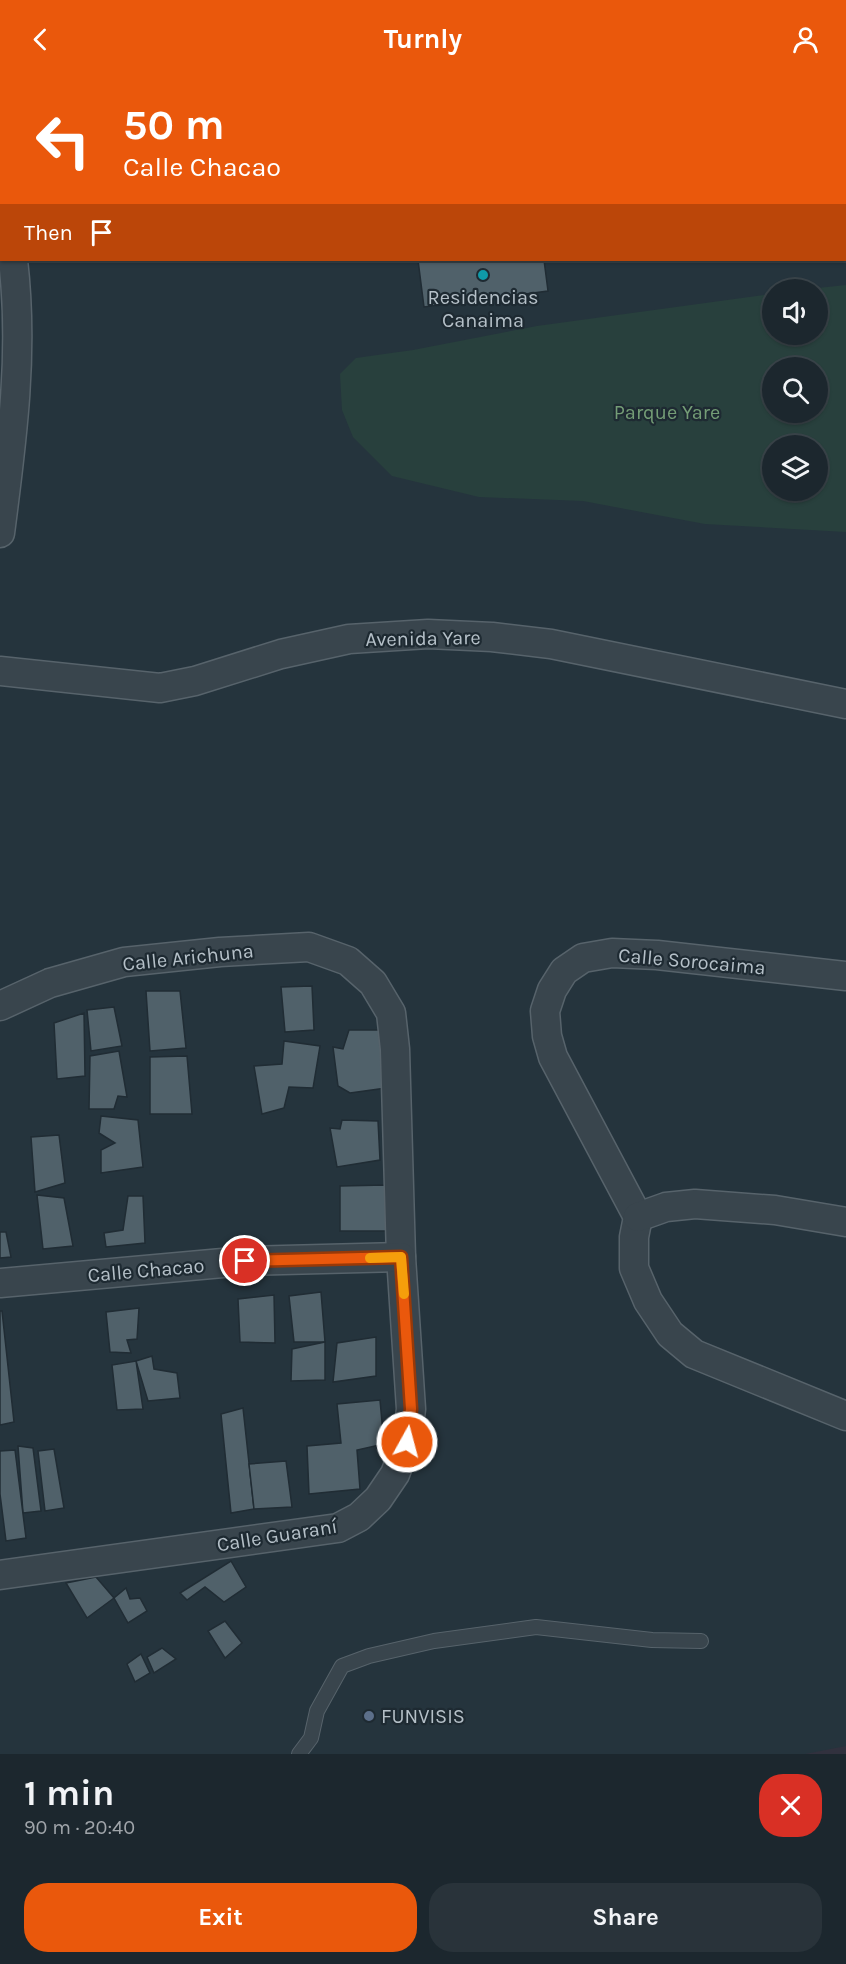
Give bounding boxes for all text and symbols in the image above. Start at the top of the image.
icon: back [24,23,57,56]
text: Turnly [384,23,462,55]
icon: person [789,23,822,56]
text: 50 m [123,100,225,150]
icon: left [24,102,102,180]
text: Calle Chacao [123,151,281,183]
icon: arrive [85,216,118,249]
text: Then [24,220,73,246]
marker: Residencias Canaima [476,268,490,282]
map controls [762,279,828,501]
button: sound [762,279,828,345]
place label: Residencias Canaima [428,286,538,332]
button: search [762,357,828,423]
park label: Parque Yare [614,401,720,424]
button: layers [762,435,828,501]
street label: Avenida Yare [365,626,481,651]
street label: Calle Arichuna [121,939,255,976]
street label: Calle Sorocaima [617,944,767,979]
pin [219,1235,270,1286]
icon: arrive [228,1244,261,1277]
street label: Calle Chacao [87,1254,205,1287]
position arrow [375,1410,439,1474]
street label: Calle Guaraní [215,1515,339,1556]
place label: FUNVISIS [381,1705,465,1728]
marker: FUNVISIS [362,1709,376,1723]
text: 1 min [24,1772,114,1814]
button: close [759,1774,822,1837]
text: 90 m · 20:40 [24,1816,135,1839]
button: Exit [24,1883,417,1952]
button: Share [429,1883,822,1952]

